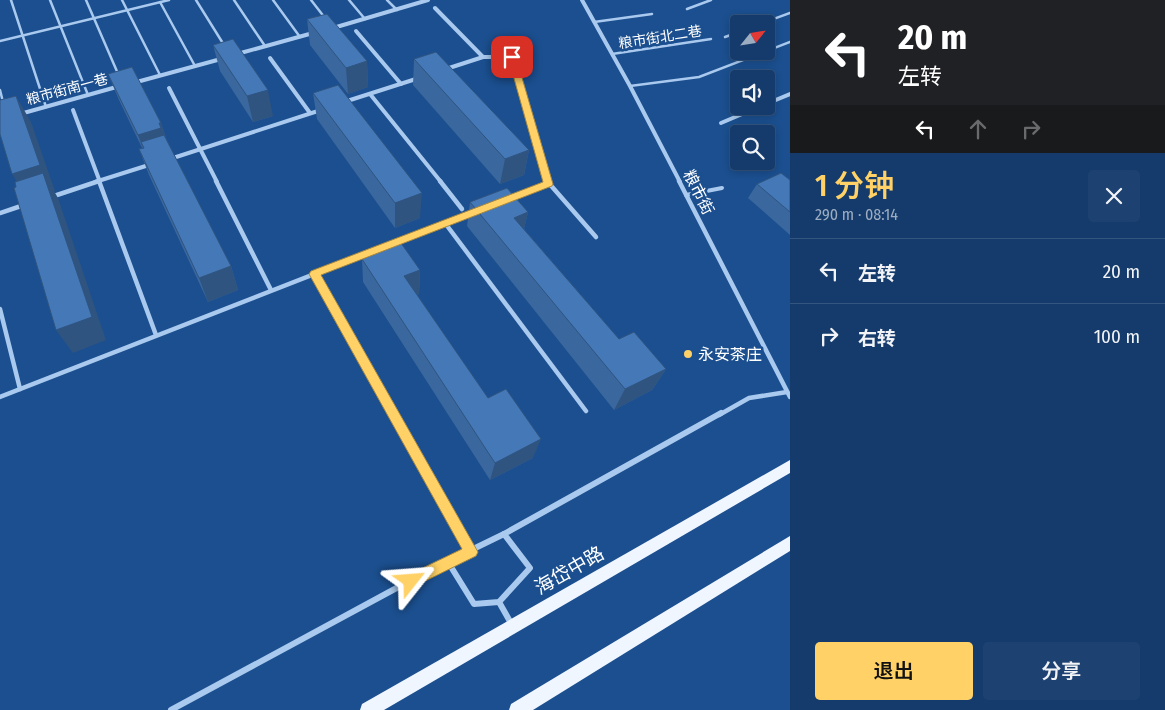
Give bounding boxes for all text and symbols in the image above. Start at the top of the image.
north arrow [730,15,775,60]
map controls [730,15,775,170]
text: 20 m [898,16,967,58]
icon: left [815,20,880,85]
street label: 粮市街北二巷 [617,23,703,52]
pin [491,36,533,78]
icon: arrive [498,43,526,71]
text: 左转 [898,63,942,90]
street label: 粮市街南一巷 [24,70,110,109]
button: sound [730,70,775,115]
icon: left [911,115,939,143]
icon: ahead [964,115,992,143]
icon: right [1017,115,1045,143]
button: search [730,125,775,170]
street label: 粮市街 [679,167,718,218]
text: 1 分钟 [815,168,894,204]
button: close [1088,170,1140,222]
text: 290 m · 08:14 [815,205,898,224]
icon: left [815,257,843,285]
text: 20 m [1103,260,1140,283]
text: 左转 [858,262,896,285]
icon: right [815,322,843,350]
text: 100 m [1094,325,1140,348]
text: 右转 [858,327,896,350]
place label: 永安茶庄 [698,345,762,364]
marker: 永安茶庄 [682,348,694,360]
street label: 海岱中路 [531,541,608,599]
position arrow [384,554,436,606]
button: 退出 [815,642,973,700]
button: 分享 [983,642,1140,700]

